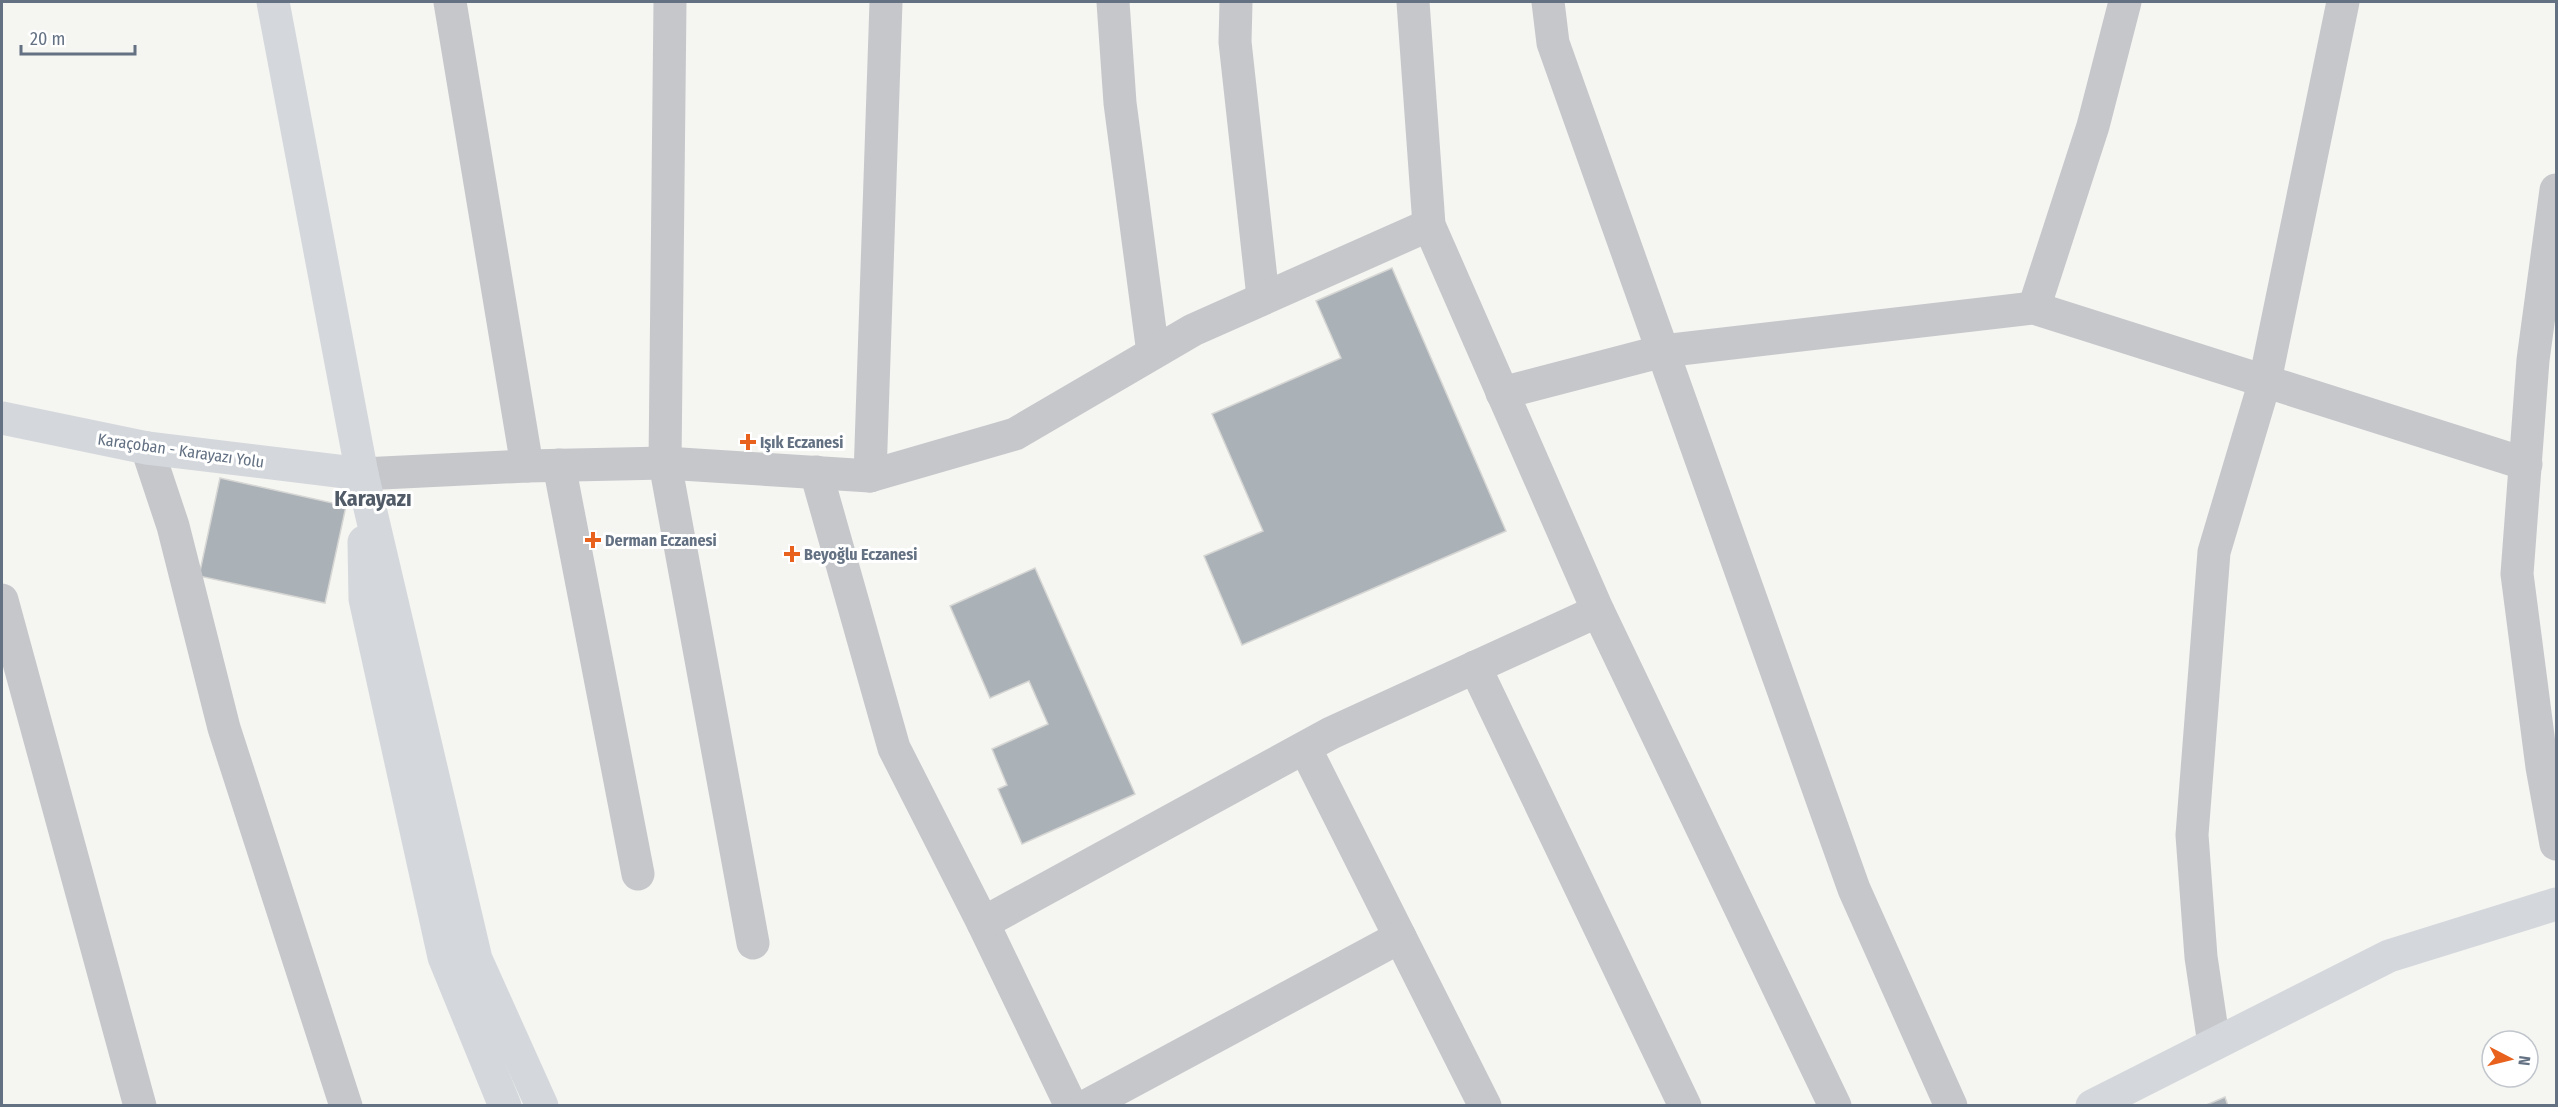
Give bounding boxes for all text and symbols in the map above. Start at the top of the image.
scale bar [21,18,135,56]
text: 20 m [30,28,65,50]
street label: Karaçoban - Karayazı Yolu [96,429,265,472]
place label: Işık Eczanesi [760,433,843,453]
marker: Işık Eczanesi [741,435,755,449]
district label: Karayazı [334,485,412,512]
place label: Derman Eczanesi [605,531,717,550]
marker: Derman Eczanesi [586,533,600,547]
place label: Beyoğlu Eczanesi [804,545,917,564]
marker: Beyoğlu Eczanesi [785,547,799,561]
north arrow [2480,1029,2540,1089]
text: N [2514,1055,2534,1067]

